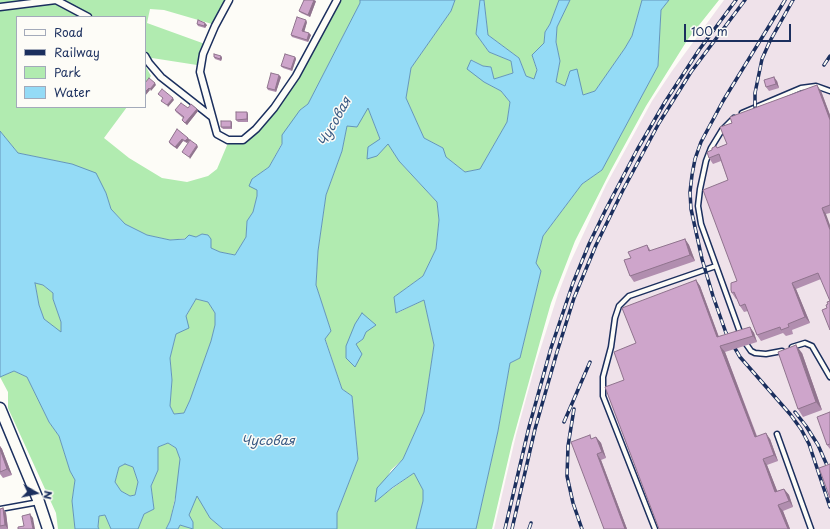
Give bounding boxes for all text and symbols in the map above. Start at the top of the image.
legend [16,16,146,108]
scale bar [686,16,793,42]
text: 100 m [691,22,728,40]
text: Road [54,23,83,41]
text: Railway [54,43,100,61]
text: Park [54,63,81,81]
text: Water [54,83,90,101]
water label: Чусовая [315,95,355,149]
water label: Чусовая [241,433,295,449]
north arrow [16,473,56,513]
text: N [39,489,57,501]

